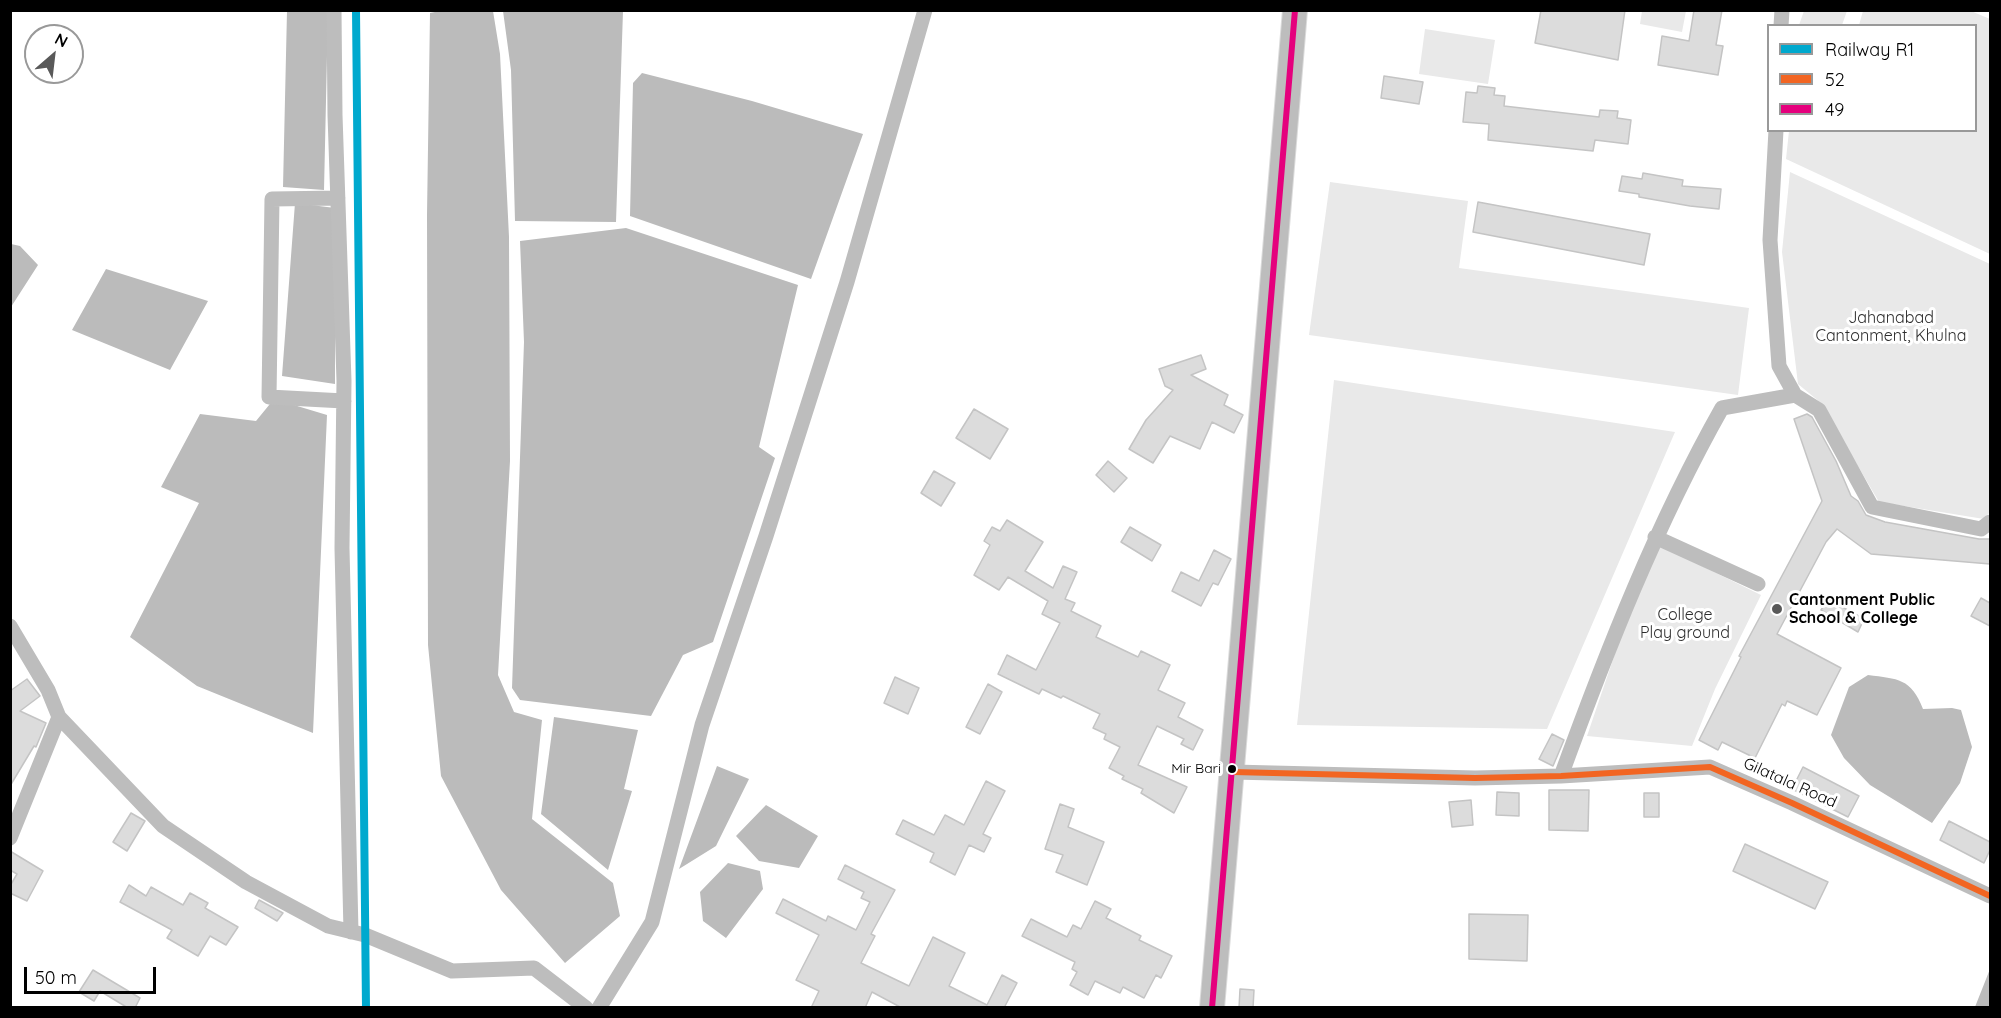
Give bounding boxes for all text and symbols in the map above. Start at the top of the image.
north arrow [24,24,84,84]
legend [1767,24,1977,132]
text: N [52,28,71,51]
text: Railway R1 [1825,38,1914,61]
text: 52 [1825,68,1845,91]
text: 49 [1825,98,1844,121]
park label: Jahanabad Cantonment, Khulna [1815,308,1967,346]
place label: Cantonment Public School & College [1789,590,1935,628]
marker: Cantonment Public School & College [1770,602,1784,616]
park label: College Play ground [1640,605,1730,643]
street label: Gilatala Road [1740,754,1840,812]
place label: Mir Bari [1171,761,1221,777]
marker: Mir Bari [1226,763,1238,775]
scale bar [27,955,159,993]
text: 50 m [35,966,77,989]

